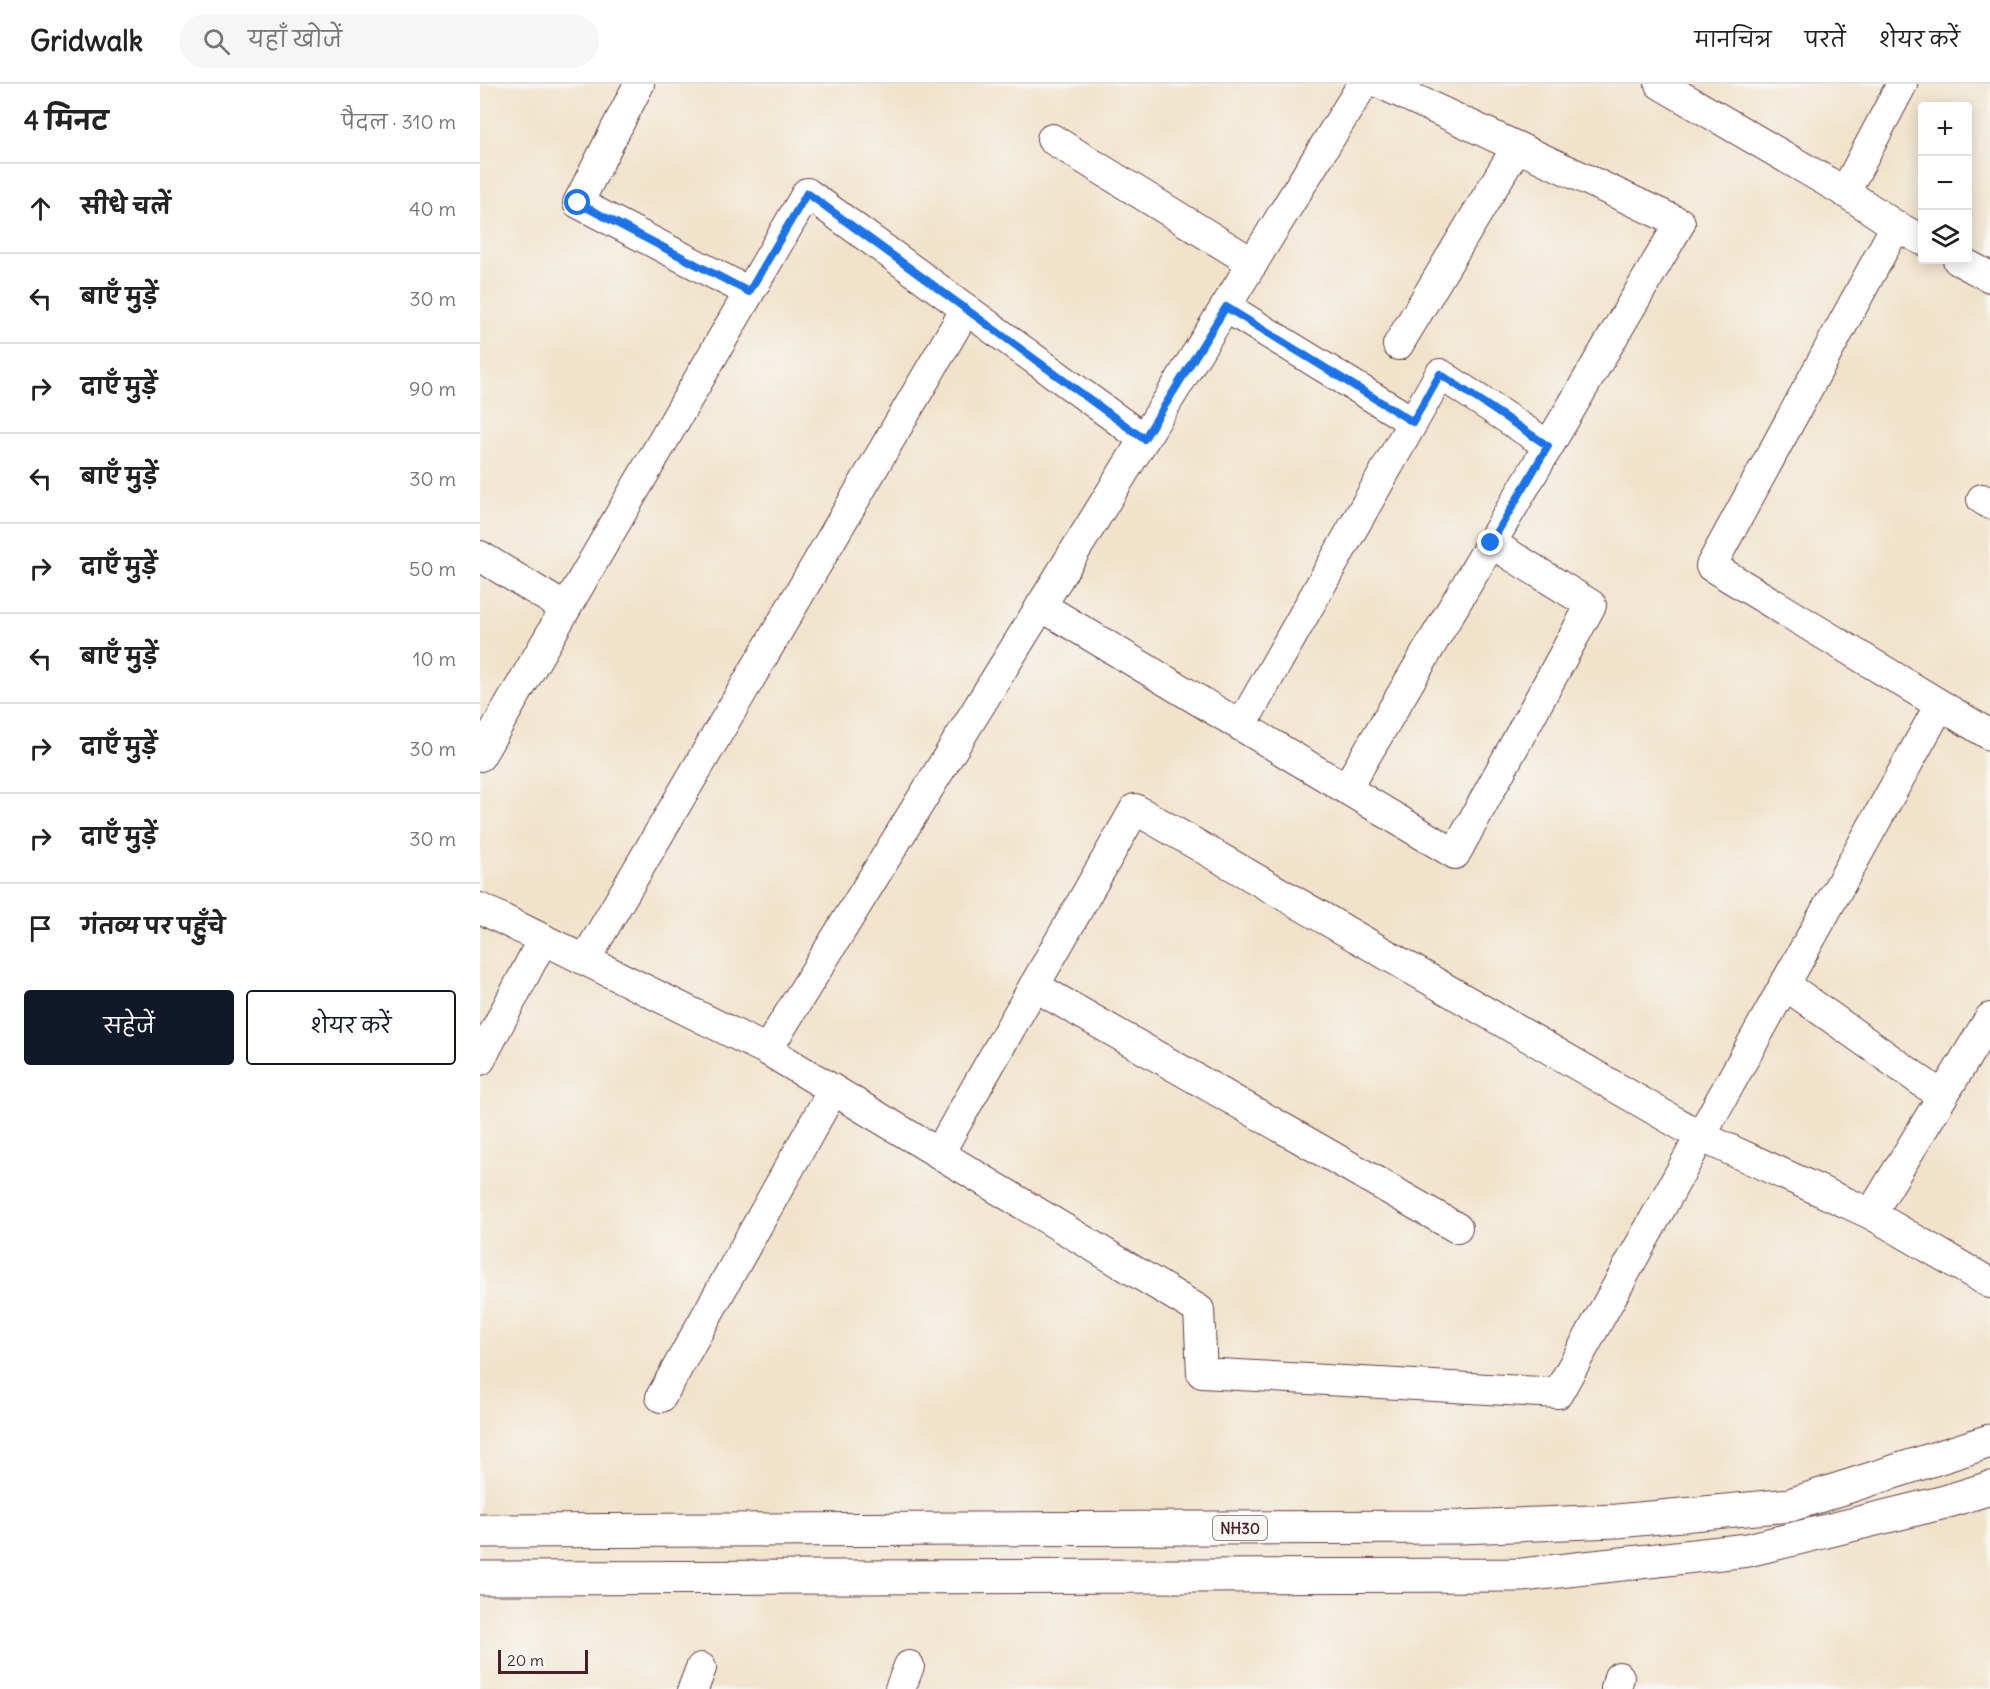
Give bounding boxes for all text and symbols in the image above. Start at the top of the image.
search box [179,14,599,68]
text: Gridwalk [30,23,143,59]
icon: search [200,25,233,58]
text: यहाँ खोजें [248,25,342,53]
text: मानचित्र [1694,26,1771,53]
text: परतें [1804,26,1846,53]
text: शेयर करें [1879,26,1960,53]
map controls [1918,102,1972,264]
button: + [1918,102,1972,156]
text: 4 मिनट [24,104,108,137]
text: पैदल · 310 m [341,109,456,134]
button: − [1918,156,1972,210]
route start [564,189,590,215]
icon: ahead [24,192,57,225]
text: सीधे चलें [81,192,171,220]
text: 40 m [409,196,456,221]
button: layers [1918,210,1972,264]
icon: left [24,282,57,315]
text: बाएँ मुड़ें [81,282,158,310]
text: 30 m [409,286,456,311]
icon: right [24,372,57,405]
text: दाएँ मुड़ें [81,372,157,400]
text: 90 m [409,376,456,401]
icon: left [24,462,57,495]
text: बाएँ मुड़ें [81,462,158,490]
text: 30 m [409,466,456,491]
route end [1477,529,1503,555]
icon: right [24,552,57,585]
text: दाएँ मुड़ें [81,552,157,580]
text: 50 m [409,556,456,581]
icon: left [24,642,57,675]
text: बाएँ मुड़ें [81,642,158,670]
text: 10 m [413,646,456,671]
icon: right [24,732,57,765]
text: दाएँ मुड़ें [81,732,157,760]
text: 30 m [409,736,456,761]
icon: right [24,822,57,855]
text: दाएँ मुड़ें [81,822,157,850]
text: 30 m [409,826,456,851]
icon: arrive [24,912,57,945]
text: गंतव्य पर पहुँचे [81,912,225,940]
button: सहेजें [24,990,234,1065]
button: शेयर करें [246,990,456,1065]
road number: NH30 [1213,1516,1267,1540]
scale bar [498,1647,588,1674]
text: 20 m [507,1650,544,1670]

